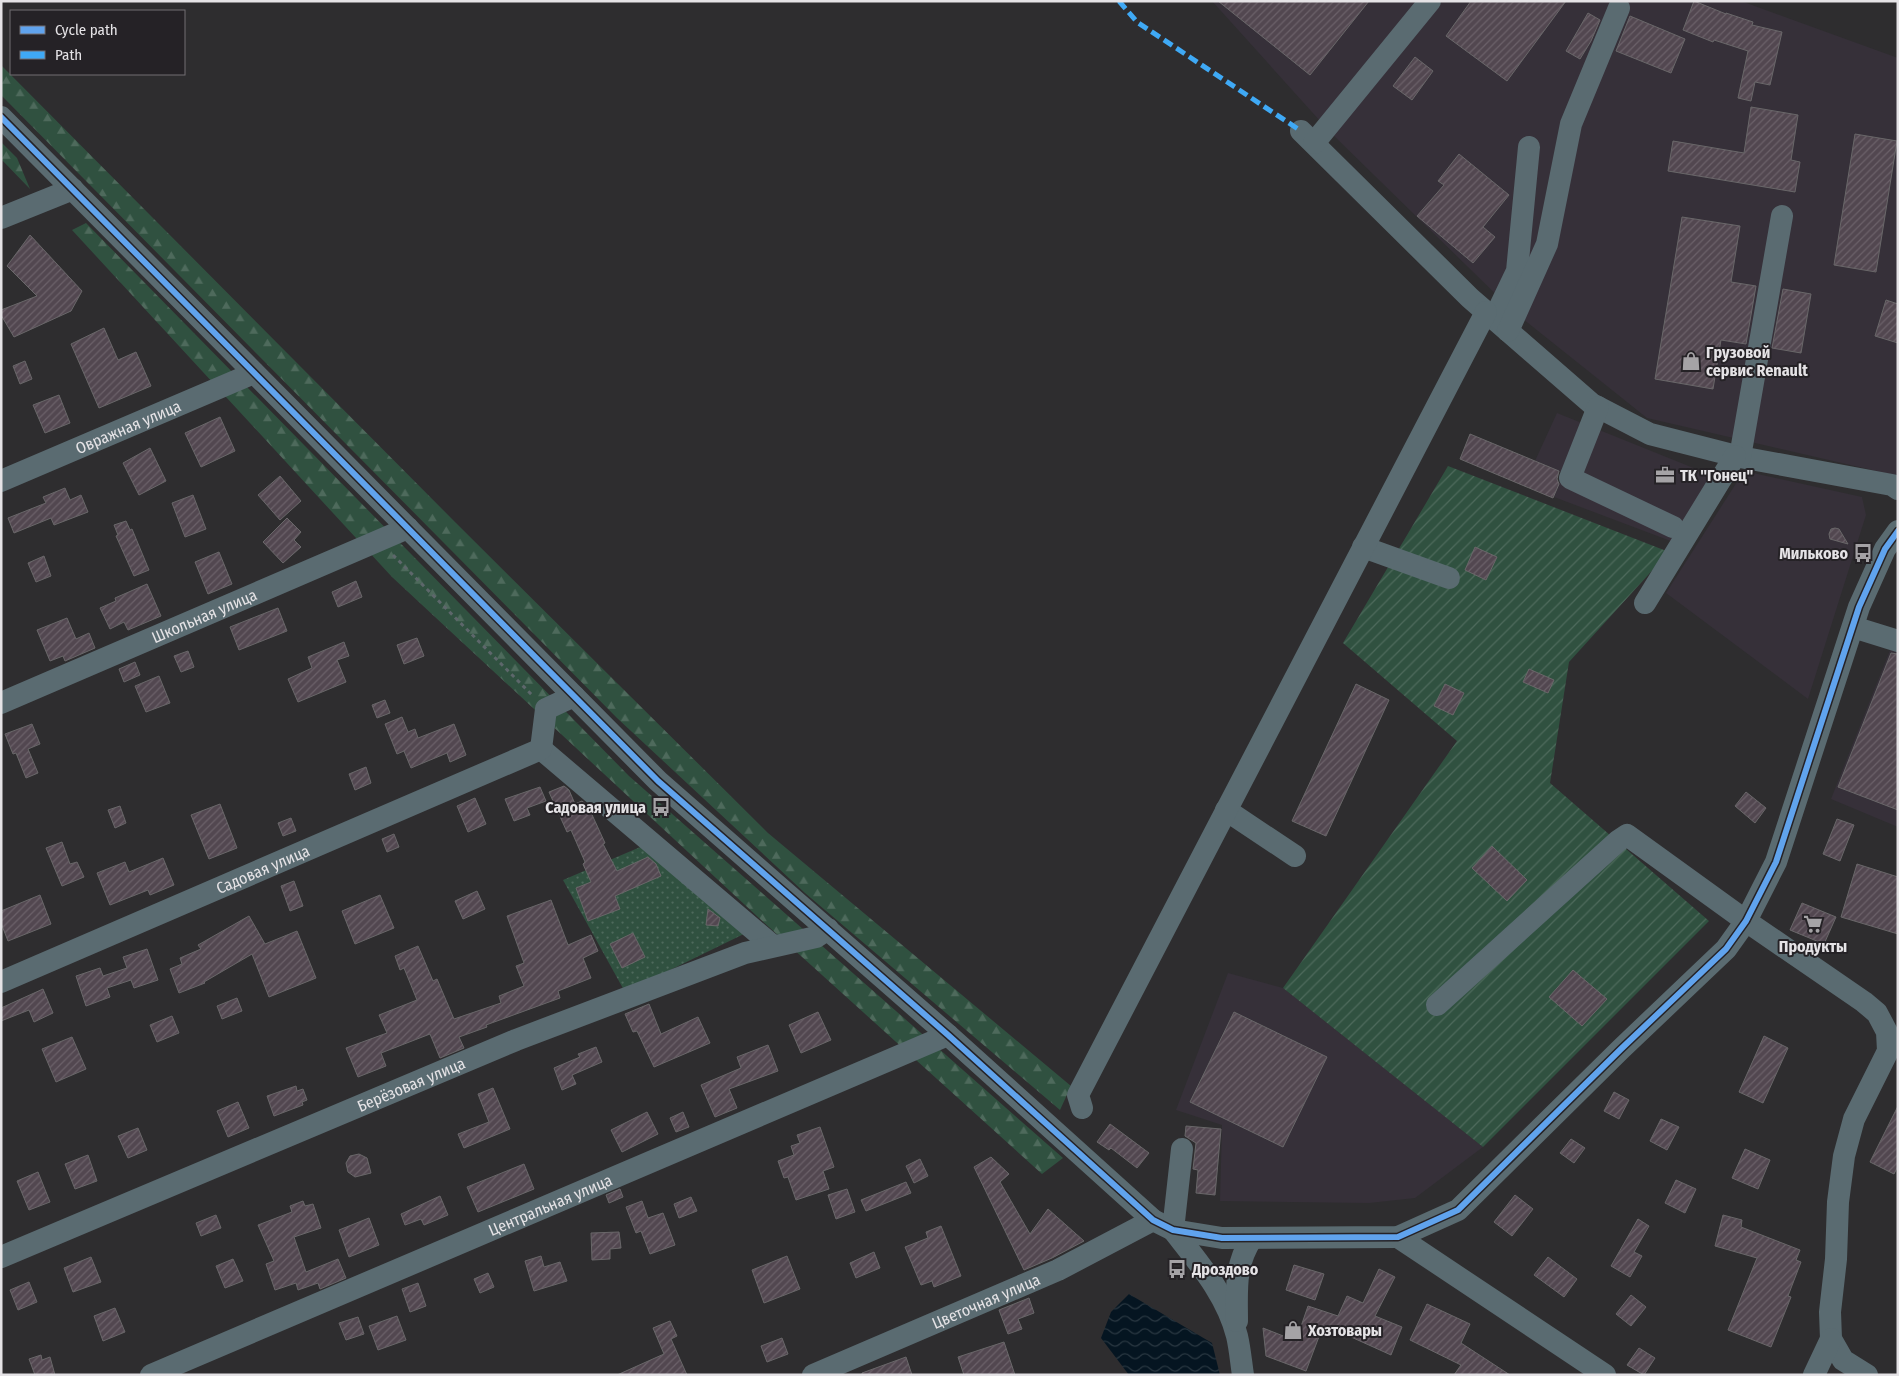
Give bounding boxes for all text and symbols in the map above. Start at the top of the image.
legend [10,10,185,75]
text: Cycle path [55,21,118,39]
text: Path [55,46,82,64]
place label: Грузовой сервис Renault [1706,343,1808,380]
shop icon: Грузовой сервис Renault [1680,350,1702,372]
street label: Овражная улица [73,396,184,458]
office icon: ТК "Гонец" [1654,464,1676,486]
place label: ТК "Гонец" [1680,466,1753,485]
bus stop icon: Мильково [1852,542,1874,564]
place label: Мильково [1779,544,1848,563]
street label: Школьная улица [149,585,260,647]
bus stop icon: Садовая улица [650,796,672,818]
place label: Садовая улица [545,798,646,817]
street label: Садовая улица [213,841,313,898]
supermarket icon: Продукты [1802,913,1824,935]
place label: Продукты [1779,937,1847,956]
street label: Берёзовая улица [354,1053,468,1116]
street label: Центральная улица [486,1170,615,1240]
bus stop icon: Дроздово [1166,1258,1188,1280]
place label: Дроздово [1191,1260,1259,1279]
street label: Цветочная улица [929,1270,1043,1333]
shop icon: Хозтовары [1282,1319,1304,1341]
place label: Хозтовары [1307,1321,1382,1340]

